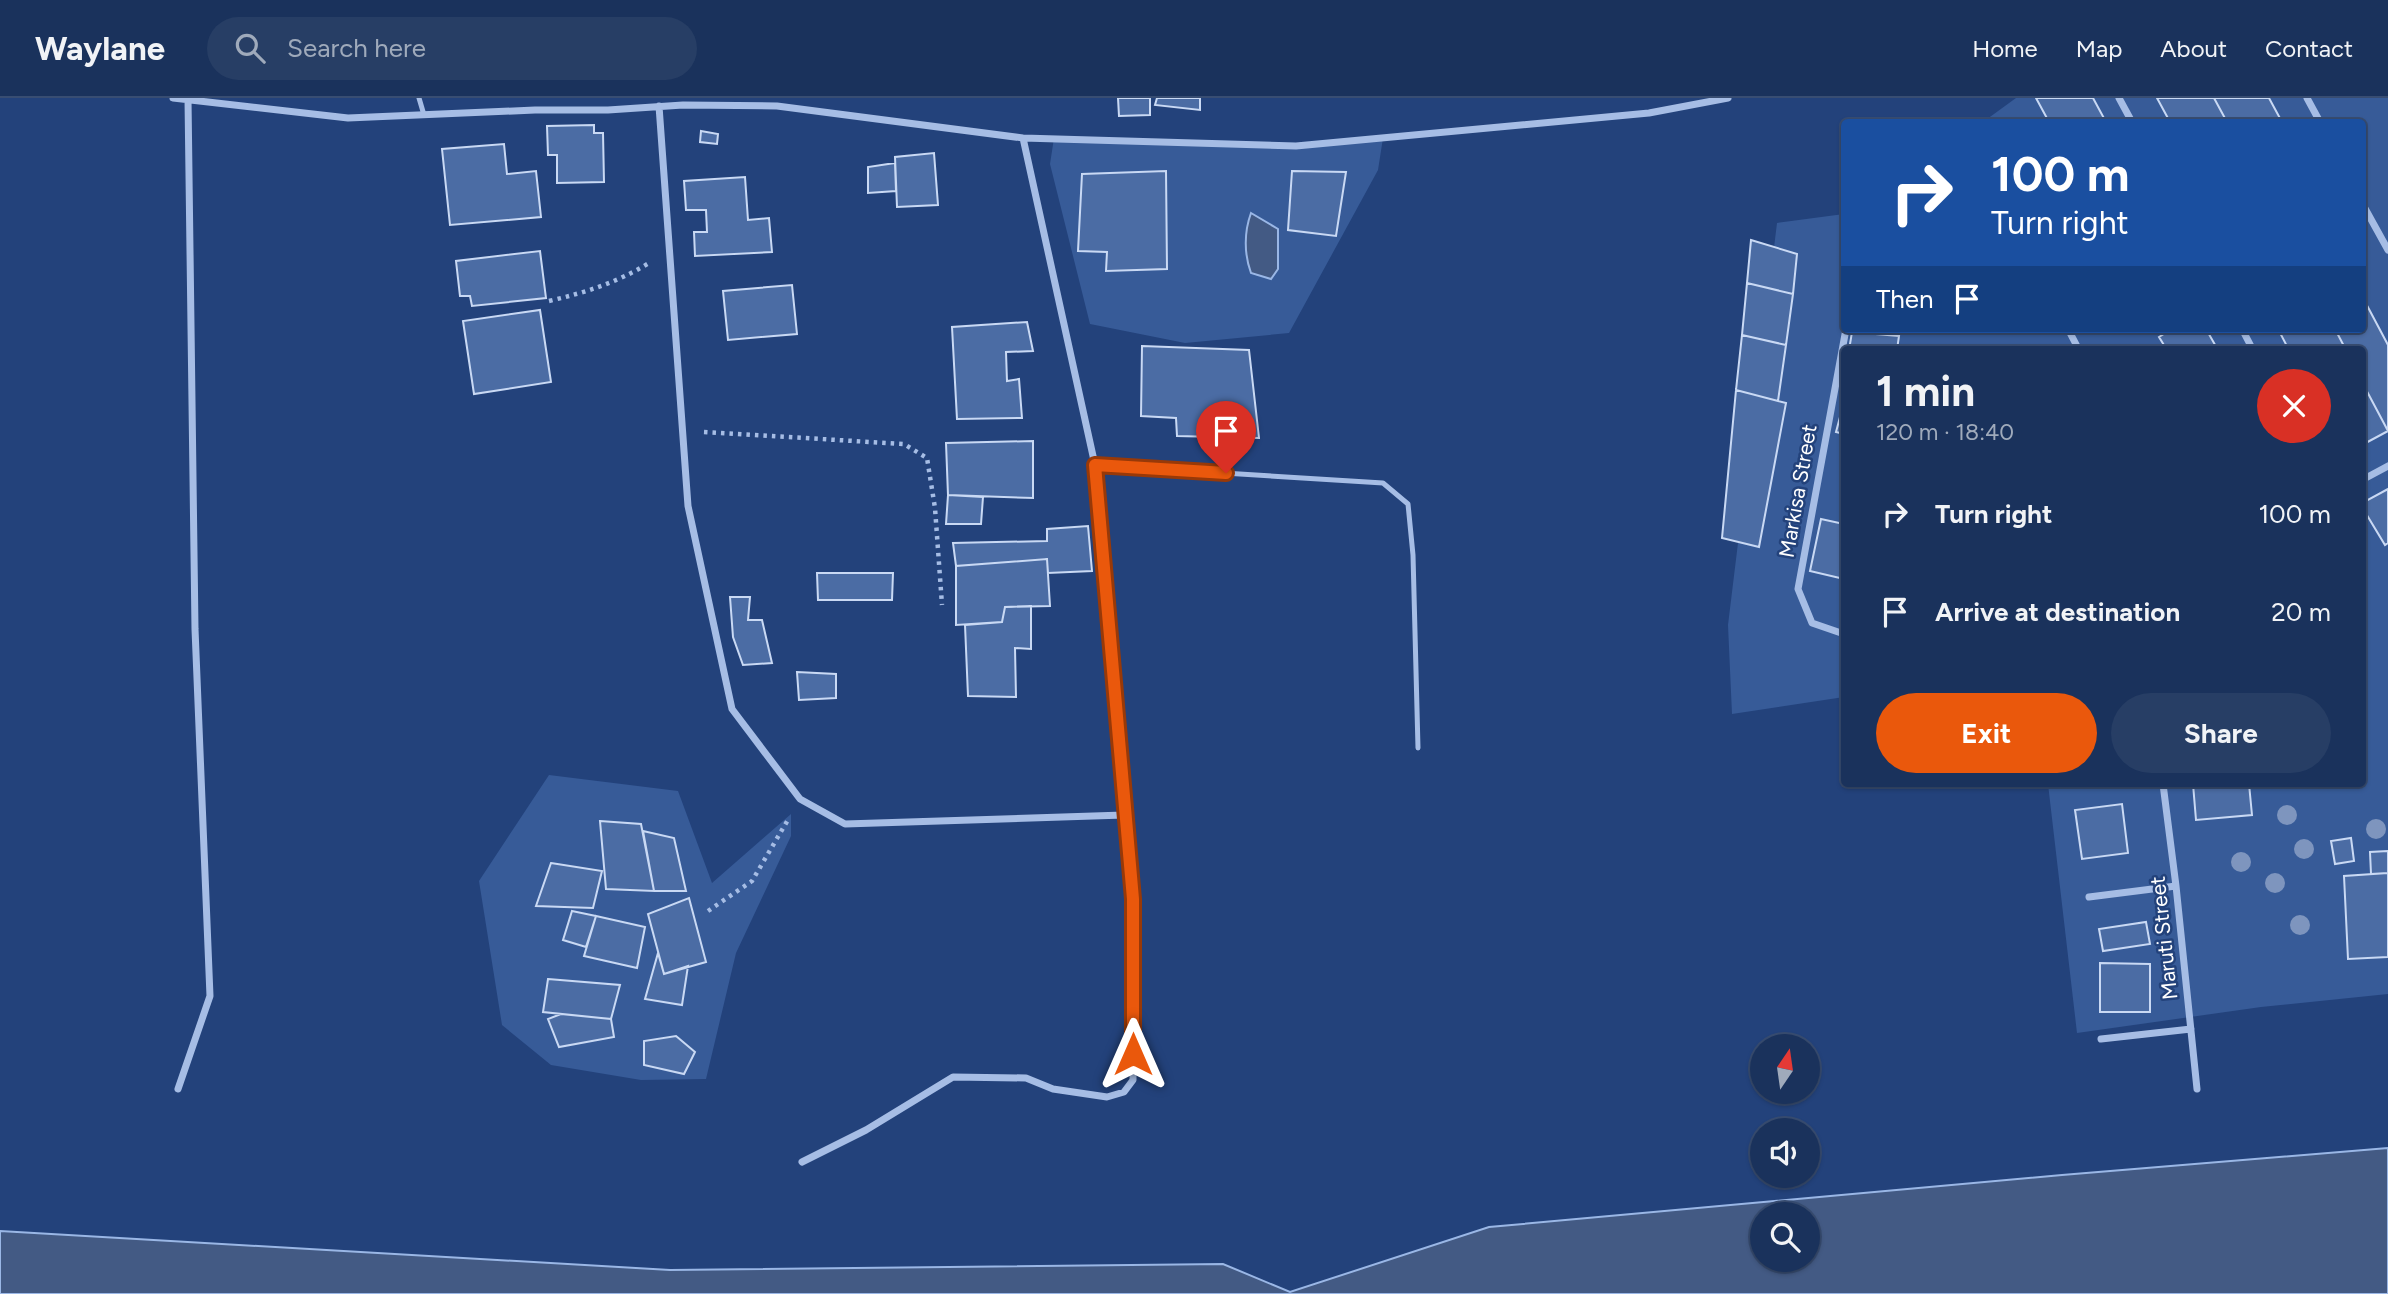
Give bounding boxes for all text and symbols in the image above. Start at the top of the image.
search box [207,17,697,80]
text: Waylane [35,29,165,68]
icon: search [231,29,269,67]
text: Search here [287,32,426,64]
text: Home [1972,34,2038,63]
text: Map [2076,34,2122,63]
text: About [2160,34,2227,63]
text: Contact [2265,34,2353,63]
text: 100 m [1991,144,2130,203]
icon: right [1876,147,1967,238]
text: Turn right [1991,204,2129,242]
icon: arrive [1948,280,1986,318]
text: Then [1876,283,1934,315]
text: 1 min [1876,366,1975,417]
button: close [2257,369,2331,443]
pin [1196,401,1256,473]
icon: arrive [1207,412,1245,450]
text: 120 m · 18:40 [1876,418,2014,446]
street label: Markisa Street [1773,422,1822,560]
icon: right [1876,495,1914,533]
text: Turn right [1935,498,2052,530]
text: 100 m [2258,498,2331,530]
icon: arrive [1876,593,1914,631]
text: Arrive at destination [1935,596,2180,628]
text: 20 m [2271,596,2331,628]
button: Exit [1876,693,2097,773]
button: Share [2111,693,2331,773]
street label: Maruti Street [2145,875,2182,1001]
position arrow [1096,1017,1170,1091]
north arrow [1750,1034,1820,1104]
map controls [1750,1034,1820,1272]
button: sound [1750,1118,1820,1188]
button: search [1750,1202,1820,1272]

